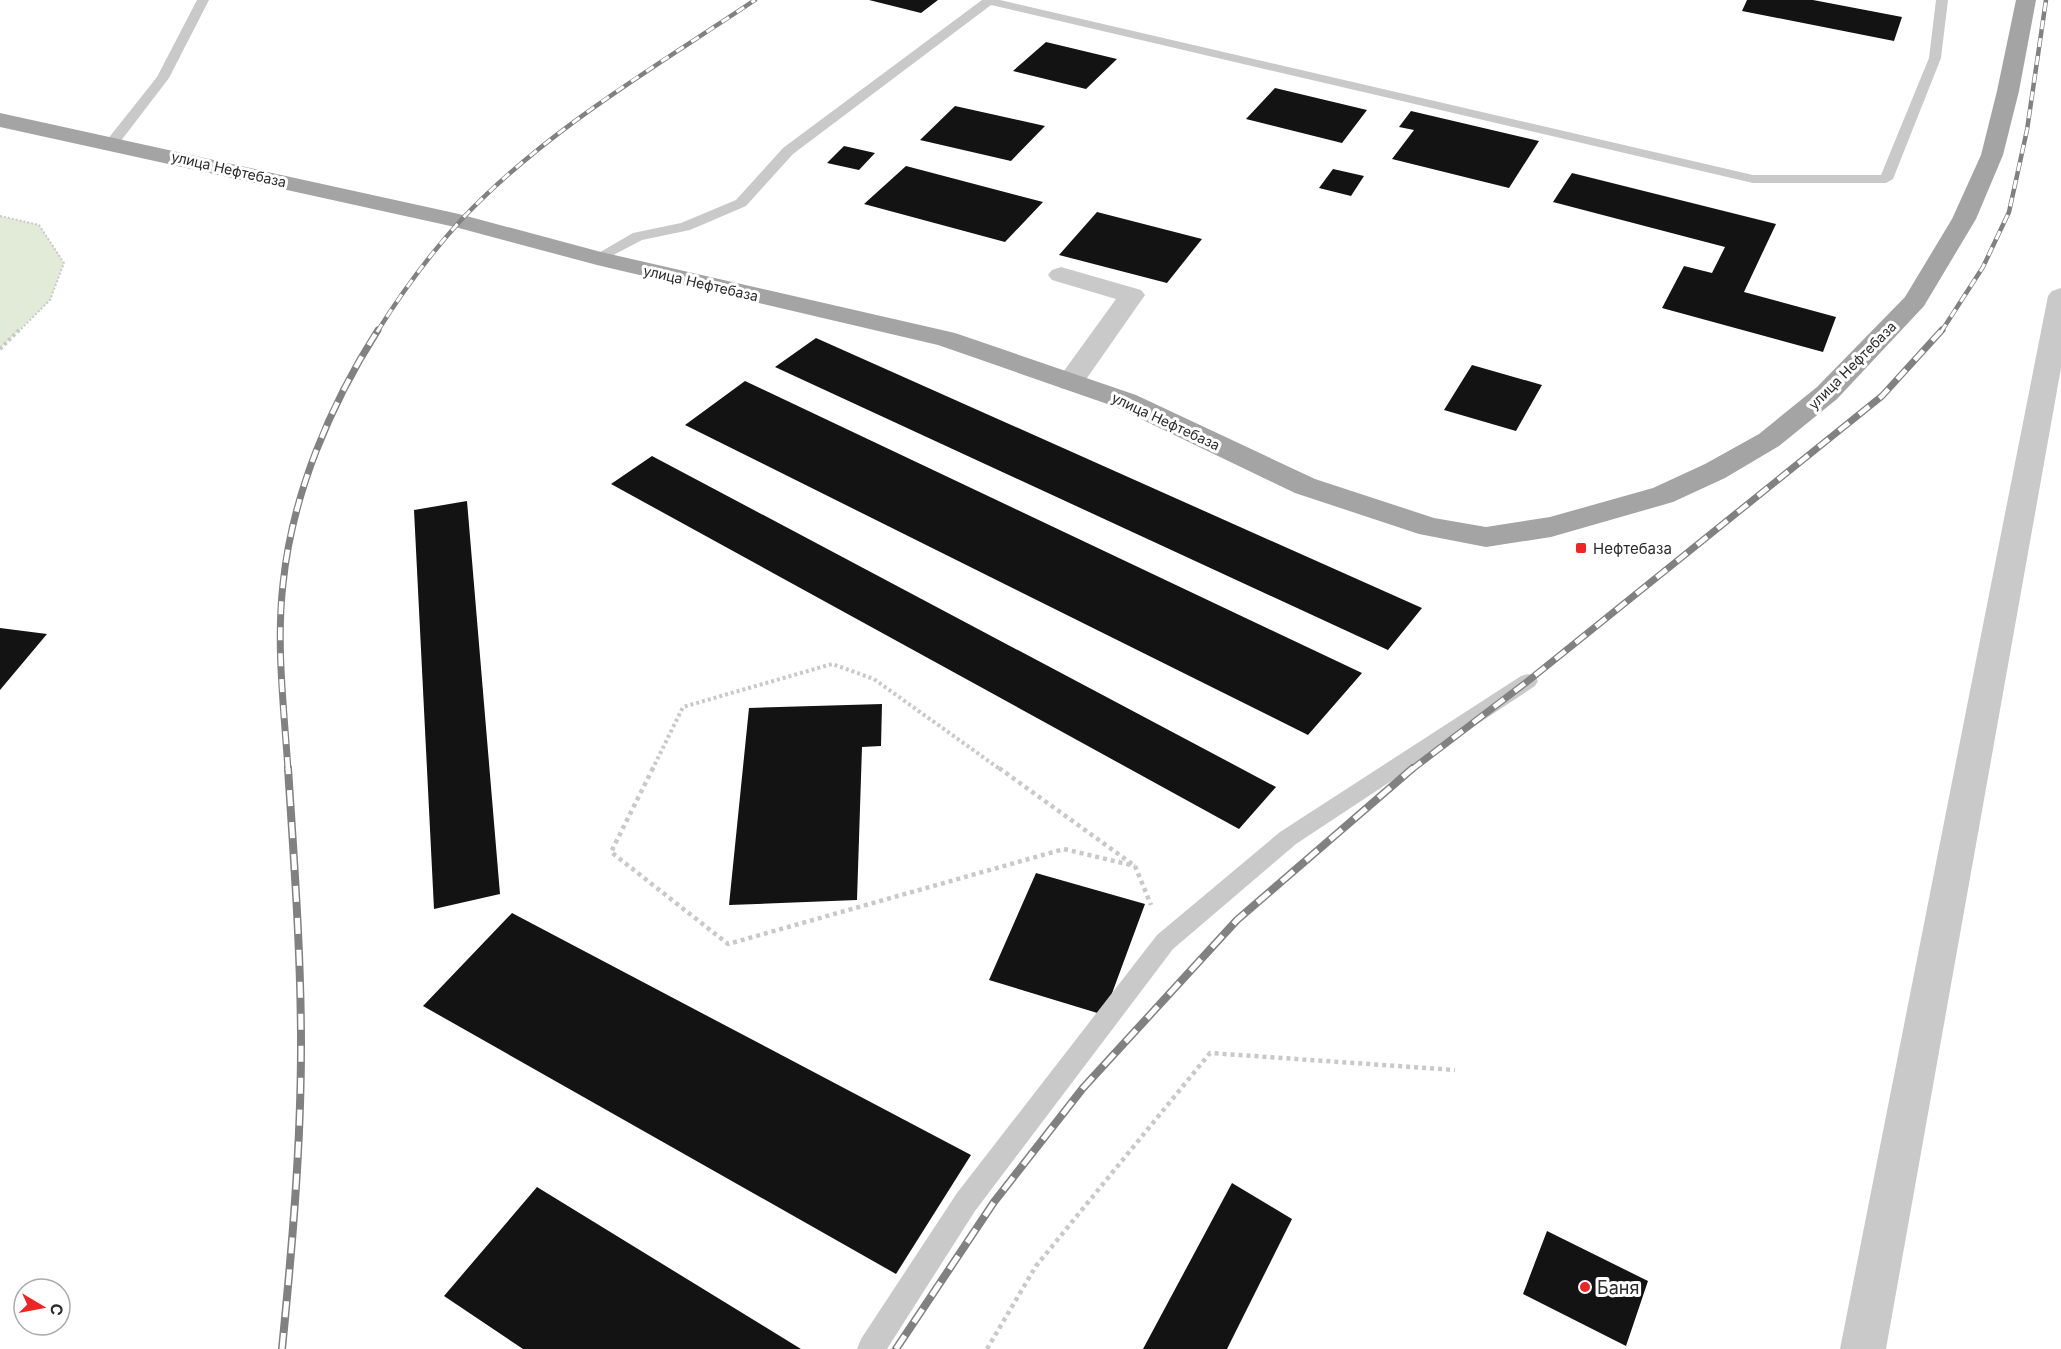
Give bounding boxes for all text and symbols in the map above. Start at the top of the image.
street label: улица Нефтебаза [170,148,288,190]
street label: улица Нефтебаза [642,262,760,304]
street label: улица Нефтебаза [1805,318,1899,412]
street label: улица Нефтебаза [1109,389,1223,453]
place label: Нефтебаза [1593,539,1672,558]
marker: Нефтебаза [1574,541,1588,555]
north arrow [12,1277,72,1337]
place label: Баня [1597,1277,1639,1298]
marker: Баня [1578,1280,1592,1294]
text: С [46,1302,68,1317]

